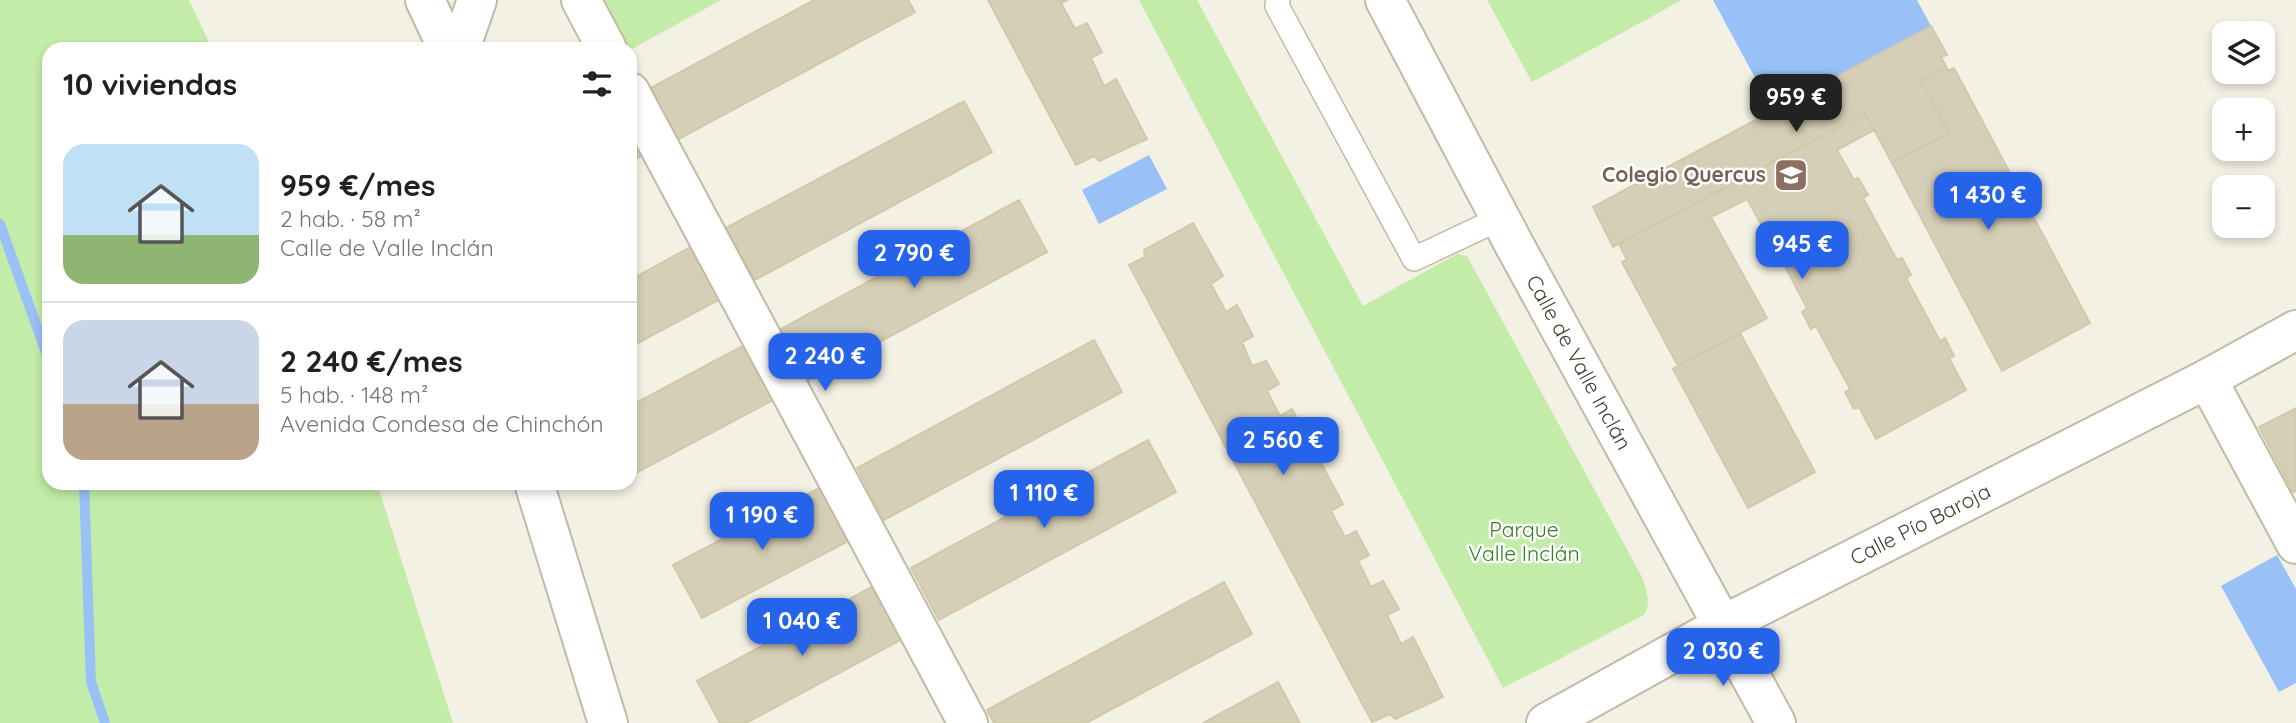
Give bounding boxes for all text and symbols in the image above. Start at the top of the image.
map controls [2212,21,2275,238]
button: layers [2212,21,2275,84]
text: 10 viviendas [63,65,237,103]
icon: filters [578,65,616,103]
pin: 959 € [1747,74,1845,134]
text: 959 € [1766,82,1826,111]
button: + [2212,98,2275,161]
school or university icon: Colegio Quercus [1772,156,1810,194]
place label: Colegio Quercus [1602,161,1766,187]
text: 959 €/mes [280,166,435,204]
icon: home [119,172,203,256]
pin: 1 430 € [1923,173,2053,232]
button: − [2212,175,2275,238]
text: 1 430 € [1950,180,2026,209]
text: 2 hab. · 58 m² [280,204,421,233]
pin: 945 € [1753,222,1851,281]
text: 945 € [1772,229,1832,258]
pin: 2 790 € [849,230,979,290]
text: Calle de Valle Inclán [280,233,494,262]
text: 2 790 € [874,238,954,267]
street label: Calle de Valle Inclán [1521,270,1638,454]
pin: 2 240 € [760,334,890,393]
text: 2 240 € [784,341,866,370]
text: 2 240 €/mes [280,342,463,380]
icon: home [119,348,203,432]
text: 5 hab. · 148 m² [280,380,428,409]
text: Avenida Condesa de Chinchón [280,409,604,438]
pin: 2 560 € [1218,418,1348,477]
text: 2 560 € [1243,425,1323,454]
pin: 1 110 € [979,470,1109,530]
street label: Calle Pío Baroja [1846,477,1995,570]
text: 1 110 € [1010,478,1078,507]
pin: 1 190 € [697,492,827,552]
text: 1 190 € [726,500,798,529]
park label: Parque Valle Inclán [1468,516,1580,566]
pin: 1 040 € [737,598,867,658]
text: 1 040 € [763,606,841,635]
pin: 2 030 € [1658,628,1788,688]
text: 2 030 € [1683,636,1763,665]

